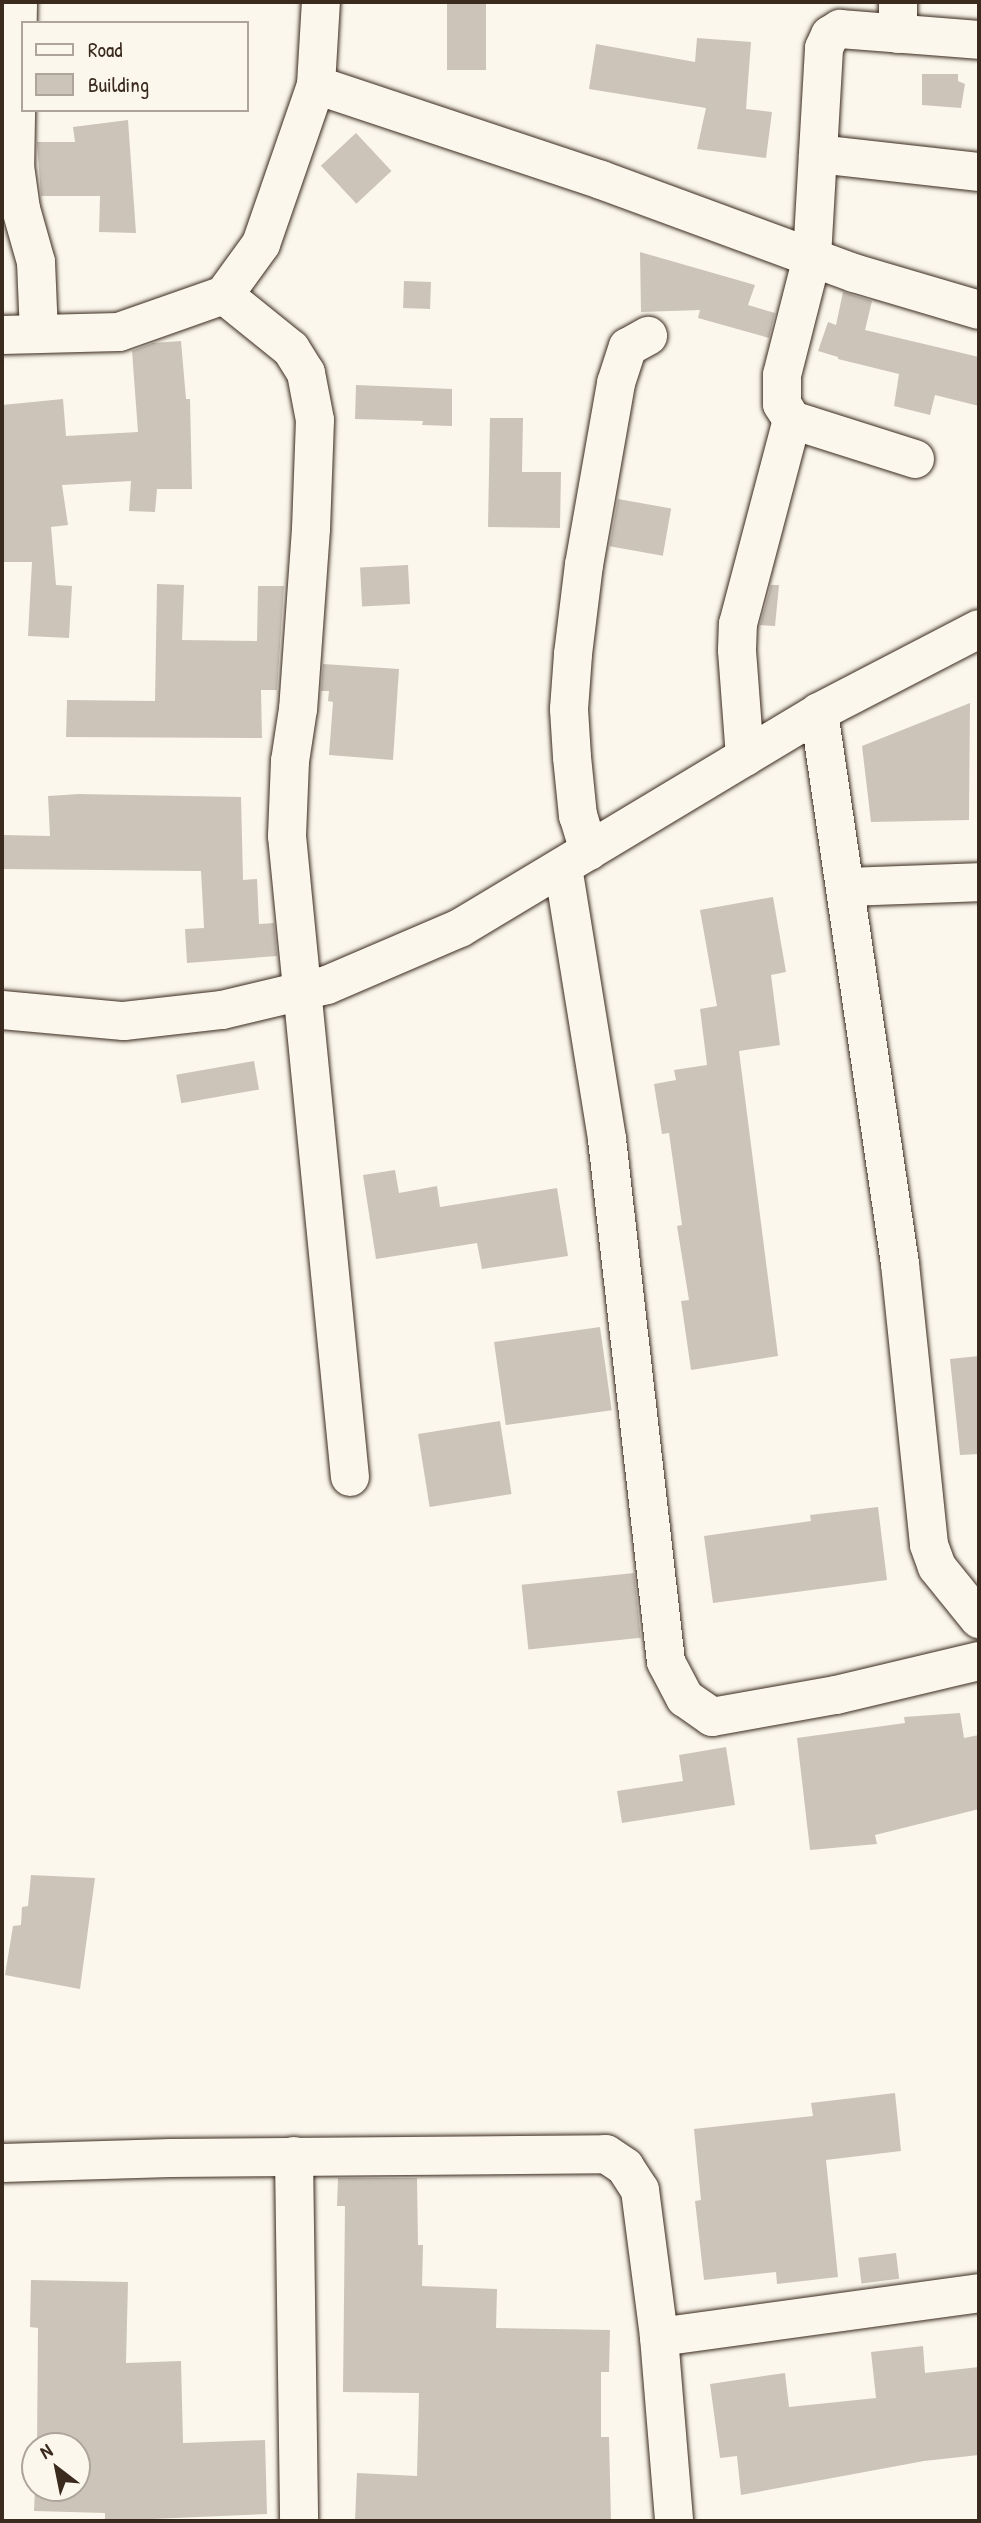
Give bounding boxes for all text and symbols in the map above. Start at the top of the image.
legend [21,21,248,112]
text: Road [88,35,122,64]
text: Building [88,70,149,99]
north arrow [21,2432,91,2502]
text: N [35,2437,57,2465]

